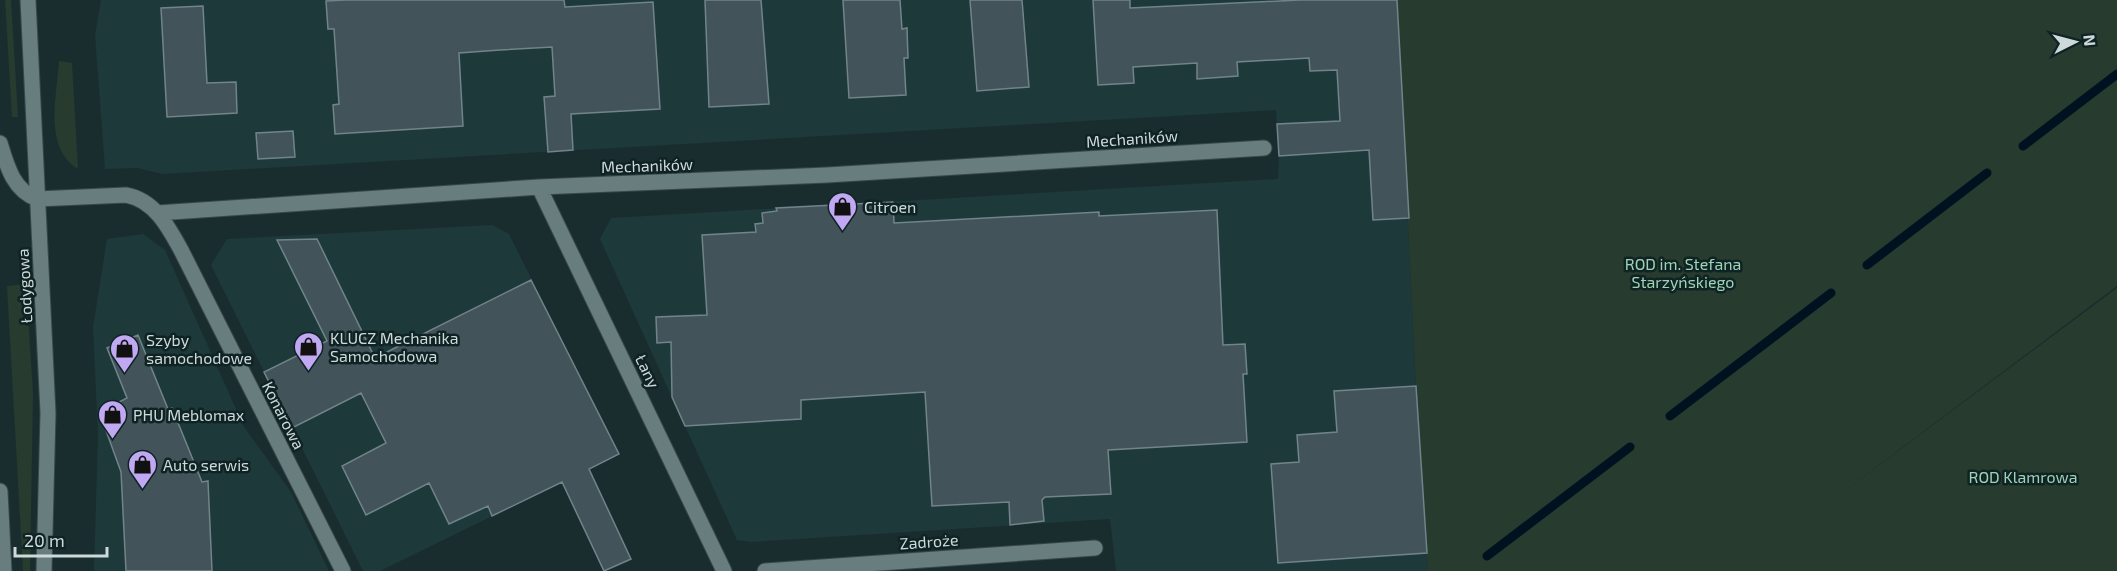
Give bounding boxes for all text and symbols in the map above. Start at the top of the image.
north arrow [2045,12,2105,72]
text: N [2080,34,2100,47]
street label: Mechaników [1085,125,1179,151]
street label: Mechaników [601,154,693,176]
shop icon: Citroen [827,190,859,232]
place label: Citroen [864,197,916,216]
street label: Łodygowa [13,248,35,324]
park label: ROD im. Stefana Starzyńskiego [1625,254,1741,291]
place label: KLUCZ Mechanika Samochodowa [330,328,459,365]
place label: Szyby samochodowe [146,330,252,367]
shop icon: KLUCZ Mechanika Samochodowa [293,330,325,372]
shop icon: Szyby samochodowe [109,332,141,374]
street label: Łany [632,351,664,391]
street label: Konarowa [259,378,309,452]
shop icon: PHU Meblomax [96,398,128,440]
place label: PHU Meblomax [133,405,245,424]
shop icon: Auto serwis [126,448,158,490]
place label: Auto serwis [163,455,249,474]
park label: ROD Klamrowa [1969,467,2077,486]
scale bar [15,520,106,558]
text: 20 m [24,529,65,551]
street label: Zadroże [899,529,959,553]

